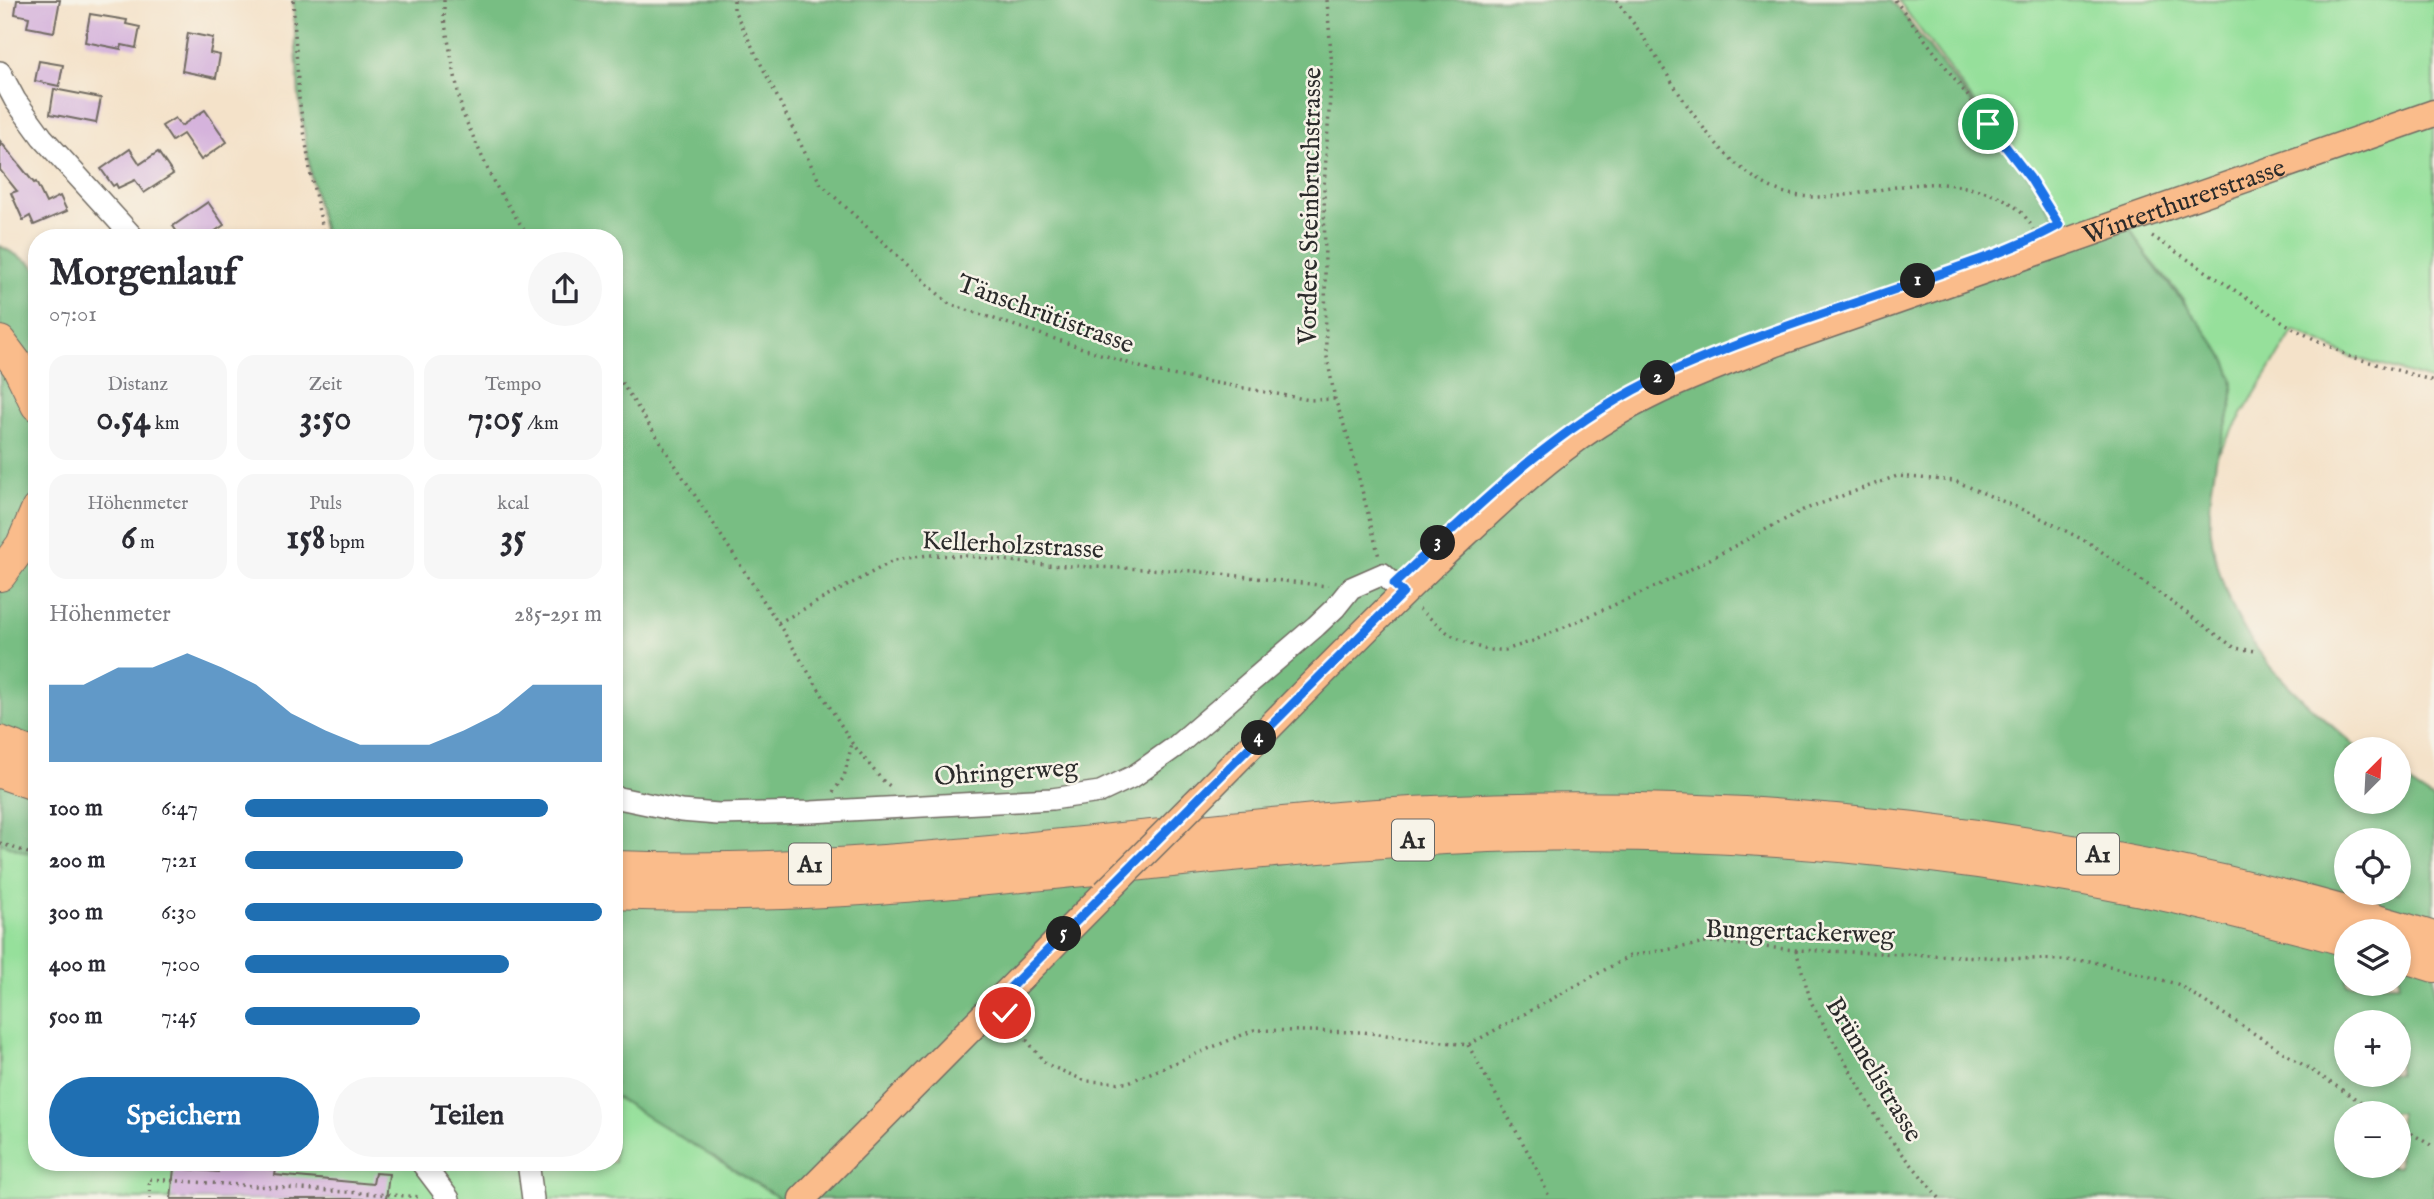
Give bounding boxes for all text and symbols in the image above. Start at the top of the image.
street label: Vordere Steinbruchstrasse [1292,67,1329,346]
pin [1958,94,2018,154]
icon: arrive [1969,105,2007,143]
street label: Winterthurerstrasse [2079,151,2290,253]
text: Morgenlauf [49,250,237,298]
button: share [528,252,602,326]
pin: 1 [1900,264,1936,298]
street label: Tänschrütistrasse [953,267,1139,362]
text: 1 [1914,268,1921,292]
text: 07:01 [49,300,97,329]
pin: 2 [1640,360,1676,396]
text: 2 [1653,365,1662,389]
text: Distanz [107,373,168,397]
text: Zeit [309,373,342,397]
text: Tempo [485,373,541,397]
text: 0.54 [96,397,151,442]
text: 3:50 [299,397,352,442]
text: 7:05 [468,397,523,442]
text: km [151,412,180,436]
text: /km [523,412,559,436]
text: Höhenmeter [88,492,188,516]
text: Puls [309,492,342,516]
text: kcal [497,492,529,516]
text: 6 [121,516,136,561]
text: 158 [286,516,326,561]
text: 35 [500,516,526,561]
street label: Kellerholzstrasse [921,524,1105,567]
pin: 3 [1420,526,1456,560]
text: 3 [1434,530,1441,554]
text: m [136,531,155,555]
text: bpm [326,531,365,555]
text: Höhenmeter [49,600,171,629]
text: 285–291 m [514,600,602,629]
pin: 4 [1242,720,1276,756]
text: 4 [1254,725,1263,749]
north arrow [2334,737,2412,814]
map controls [2334,737,2411,1178]
street label: Ohringerweg [933,751,1080,794]
text: 100 m [49,794,103,823]
text: 6:47 [161,794,198,823]
road number: A1 [1392,820,1434,860]
button: locate [2334,828,2411,905]
road number: A1 [2077,834,2119,874]
road number: A1 [789,844,831,884]
text: 200 m [49,846,105,875]
text: 7:21 [161,846,197,875]
text: 300 m [49,898,103,927]
text: 6:30 [161,898,197,927]
street label: Bungertackerweg [1705,913,1896,952]
pin: 5 [1046,916,1082,951]
button: layers [2334,919,2411,996]
text: 5 [1060,921,1067,945]
text: 400 m [49,950,106,979]
text: 7:00 [161,950,200,979]
pin [975,983,1035,1043]
street label: Brünnelistrasse [1818,991,1930,1148]
icon: check [986,994,1024,1032]
text: 500 m [49,1002,103,1031]
text: 7:45 [161,1002,197,1031]
button: + [2334,1010,2411,1087]
button: Speichern [49,1077,319,1157]
button: Teilen [333,1077,602,1157]
button: − [2334,1101,2411,1178]

